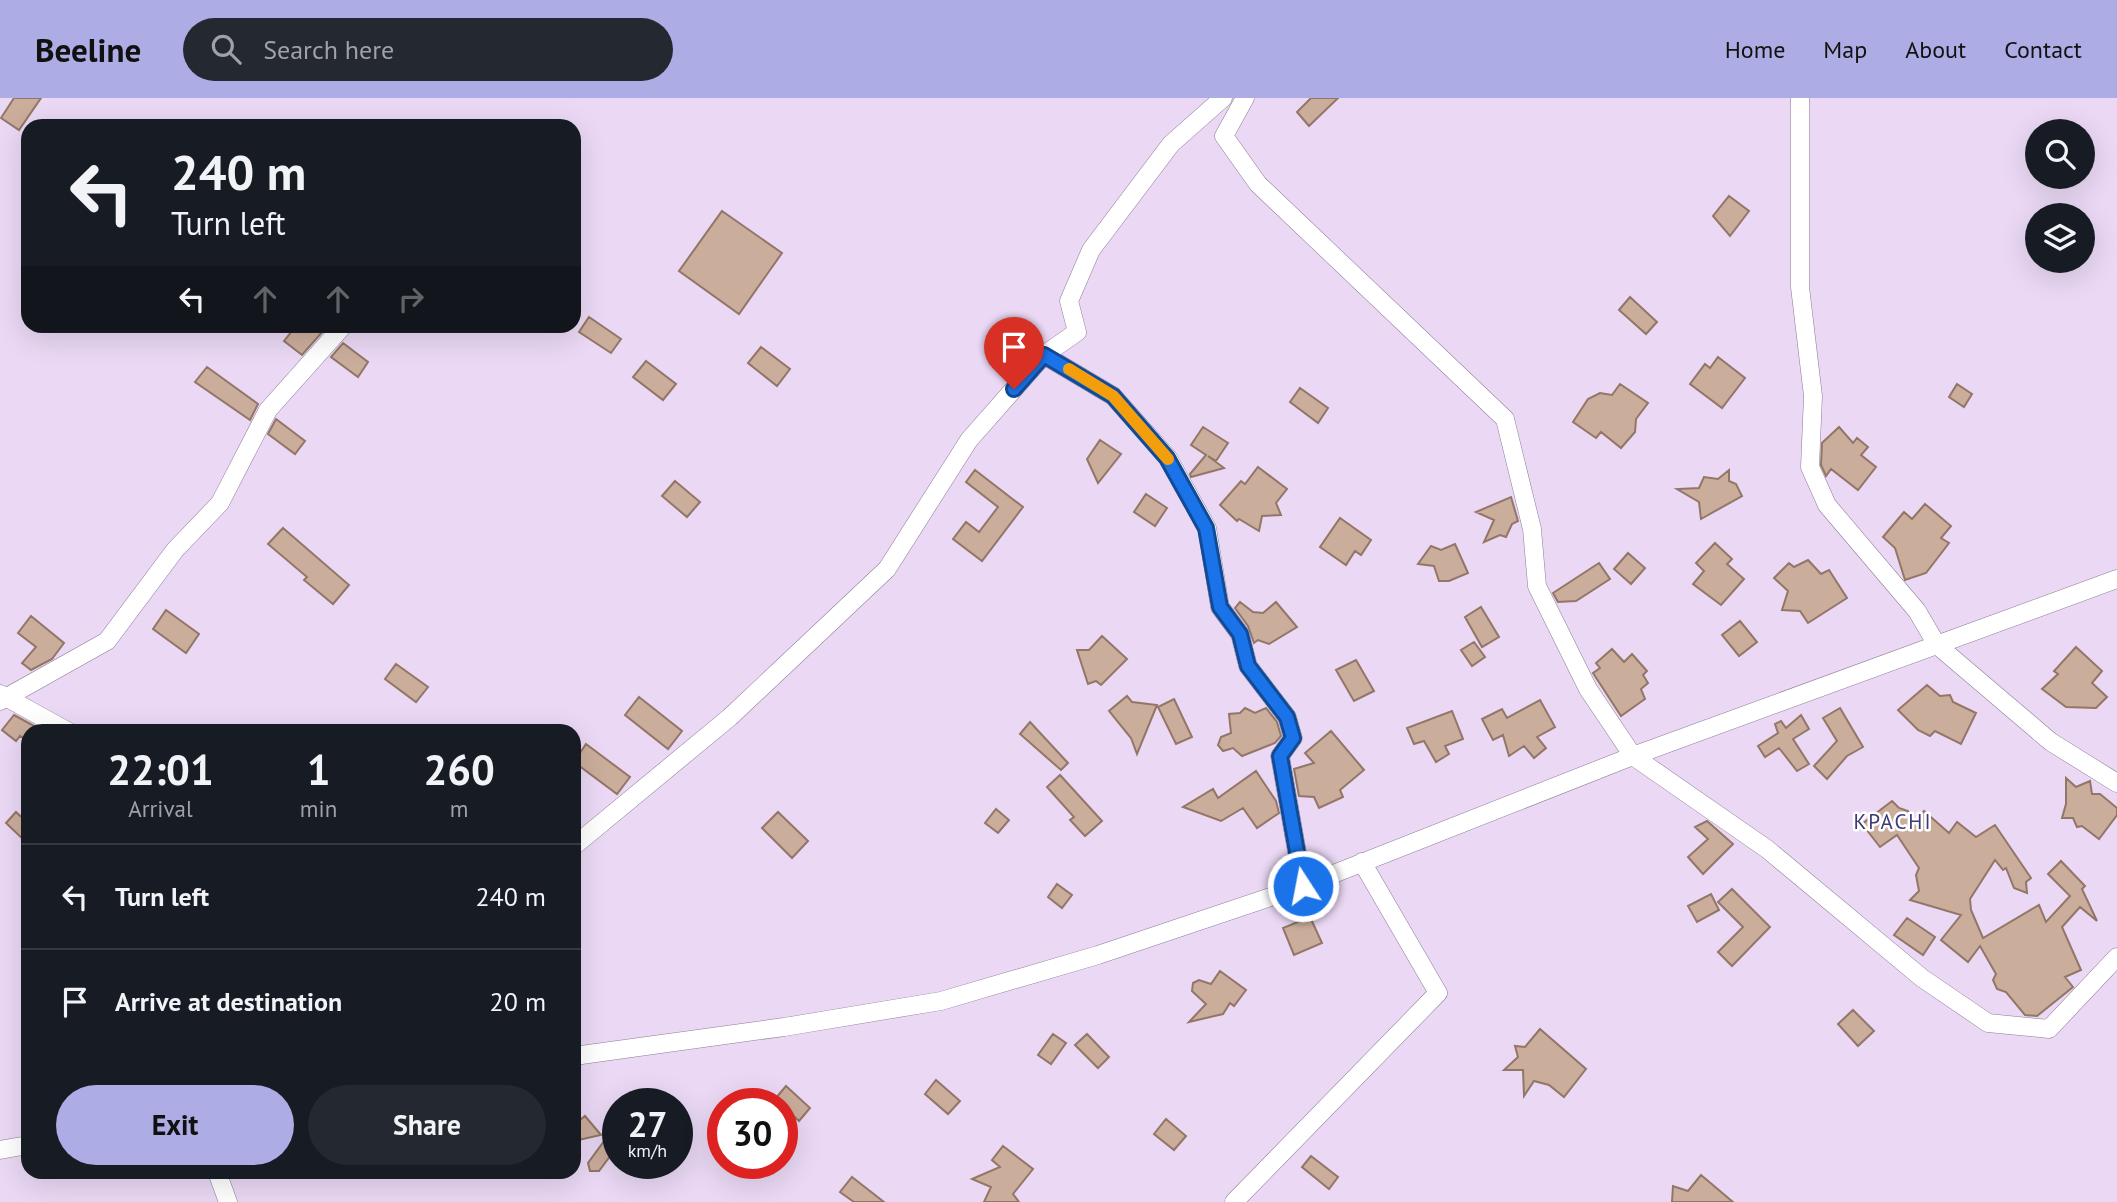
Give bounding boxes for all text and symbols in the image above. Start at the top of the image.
search box [183,18,673,81]
text: Beeline [35,28,141,71]
icon: search [207,30,245,68]
text: Search here [263,33,394,66]
text: Home [1725,34,1785,65]
text: Map [1823,34,1867,65]
text: About [1905,34,1966,65]
text: Contact [2004,34,2082,65]
map controls [2025,119,2095,273]
button: search [2025,119,2095,189]
text: 240 m [171,140,306,204]
icon: left [56,147,147,238]
text: Turn left [171,202,286,244]
button: layers [2025,203,2095,273]
icon: left [173,280,211,318]
icon: ahead [246,280,284,318]
icon: ahead [319,280,357,318]
icon: right [392,280,430,318]
pin [984,317,1044,389]
icon: arrive [995,328,1033,366]
text: 22:01 [107,742,214,797]
text: 1 [307,742,330,797]
text: 260 [423,742,495,797]
text: Arrival [128,794,193,823]
text: min [300,794,337,823]
text: m [450,794,468,823]
district label: KPACHI [1853,808,1933,835]
position arrow [1266,849,1340,923]
icon: left [56,878,94,916]
text: Turn left [115,880,209,913]
text: 240 m [475,880,546,913]
icon: arrive [56,983,94,1021]
text: Arrive at destination [115,985,342,1018]
text: 20 m [490,985,546,1018]
button: Exit [56,1085,294,1165]
button: Share [308,1085,546,1165]
speed limit sign: 30 [707,1088,798,1179]
text: 27 [628,1101,667,1147]
text: km/h [628,1139,667,1162]

